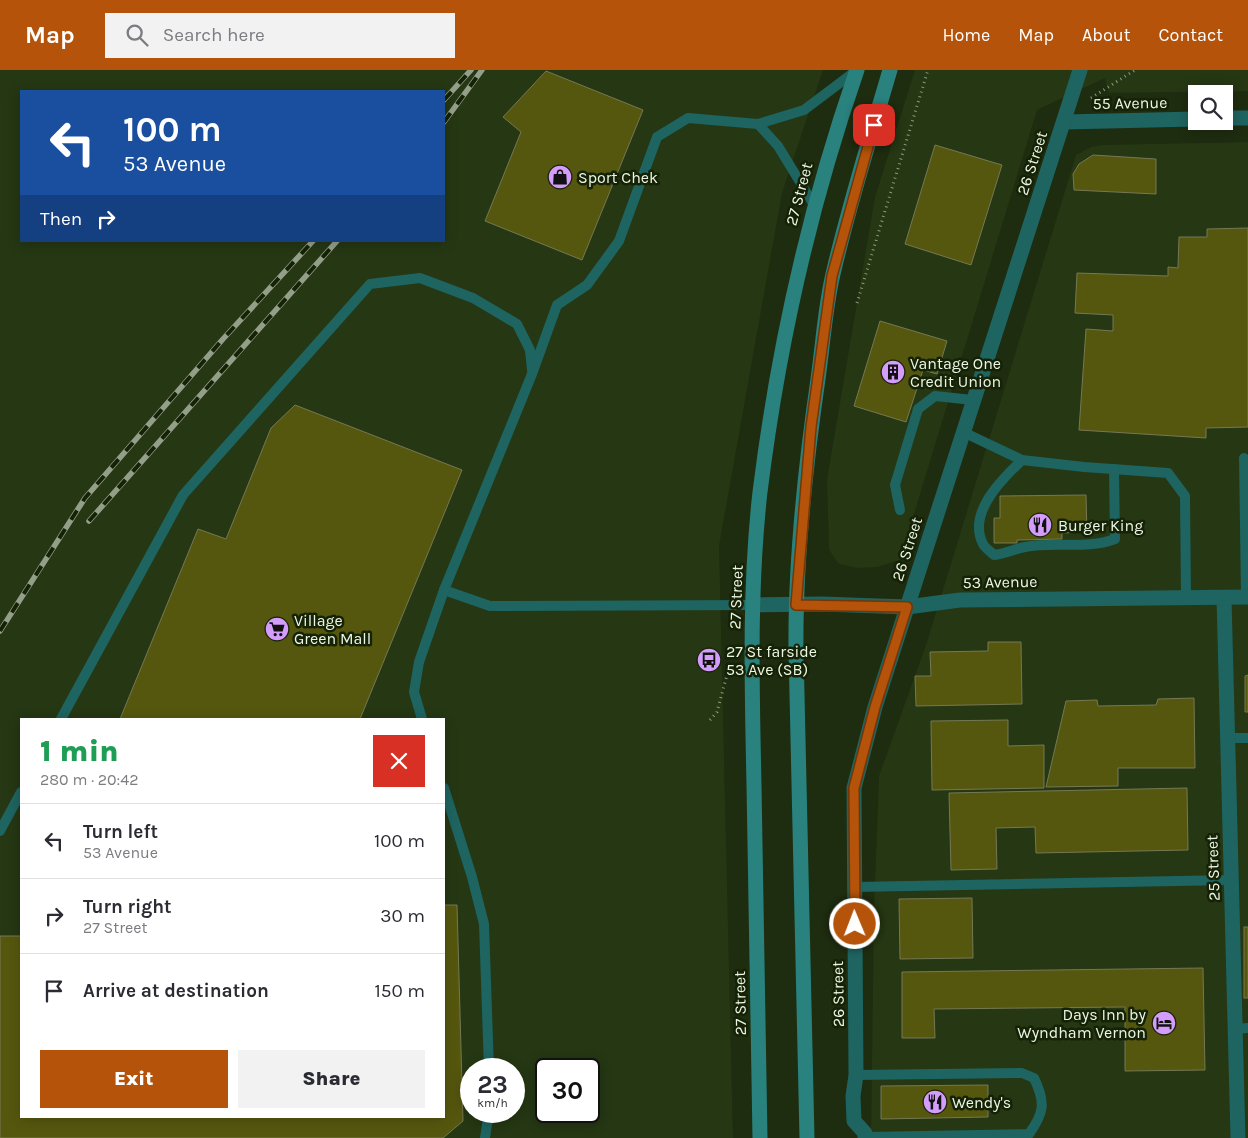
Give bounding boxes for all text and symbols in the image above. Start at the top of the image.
search box [105,13,455,58]
text: Map [25,21,75,49]
icon: search [123,21,151,49]
text: Search here [163,24,265,46]
text: Home [942,24,990,46]
text: Map [1018,24,1054,46]
text: About [1082,24,1131,46]
text: Contact [1159,24,1223,46]
map controls [1188,85,1233,130]
button: search [1188,85,1233,130]
street label: 55 Avenue [1093,93,1167,113]
pin [853,104,895,146]
text: 100 m [123,109,222,150]
icon: left [40,110,105,175]
icon: arrive [860,111,888,139]
street label: 26 Street [1013,129,1051,197]
text: 53 Avenue [123,151,226,177]
street label: 27 Street [781,160,817,228]
shop icon: Sport Chek [547,164,573,190]
place label: Sport Chek [578,168,658,187]
icon: right [92,205,120,233]
text: Then [40,208,82,230]
place label: Vantage One Credit Union [910,354,1001,391]
building icon: Vantage One Credit Union [880,359,906,385]
restaurant icon: Burger King [1027,512,1053,538]
street label: 26 Street [888,515,926,583]
place label: Burger King [1058,516,1143,535]
street label: 27 Street [725,564,747,630]
street label: 53 Avenue [962,572,1038,592]
place label: Village Green Mall [294,611,371,648]
supermarket icon: Village Green Mall [264,616,290,642]
place label: 27 St farside 53 Ave (SB) [726,642,817,679]
bus stop icon: 27 St farside 53 Ave (SB) [696,647,722,673]
text: 1 min [40,733,119,769]
button: close [373,735,425,787]
text: 280 m · 20:42 [40,770,139,789]
text: Turn left [83,821,158,843]
icon: left [40,827,68,855]
text: 100 m [374,830,425,852]
street label: 25 Street [1202,835,1224,901]
text: 53 Avenue [83,843,158,862]
text: Turn right [83,896,172,918]
position arrow [828,897,880,949]
icon: right [40,902,68,930]
text: 30 m [380,905,425,927]
text: 27 Street [83,918,148,937]
street label: 26 Street [828,961,848,1027]
street label: 27 Street [730,971,750,1035]
icon: arrive [40,977,68,1005]
text: Arrive at destination [83,980,269,1002]
text: 150 m [374,980,425,1002]
place label: Days Inn by Wyndham Vernon [1017,1005,1147,1042]
hotel icon: Days Inn by Wyndham Vernon [1151,1010,1177,1036]
button: Exit [40,1050,228,1108]
button: Share [238,1050,425,1108]
speed limit sign: 30 [535,1058,600,1123]
text: 23 [477,1070,508,1099]
restaurant icon: Wendy's [922,1089,948,1115]
place label: Wendy's [952,1093,1011,1112]
text: km/h [477,1096,508,1110]

